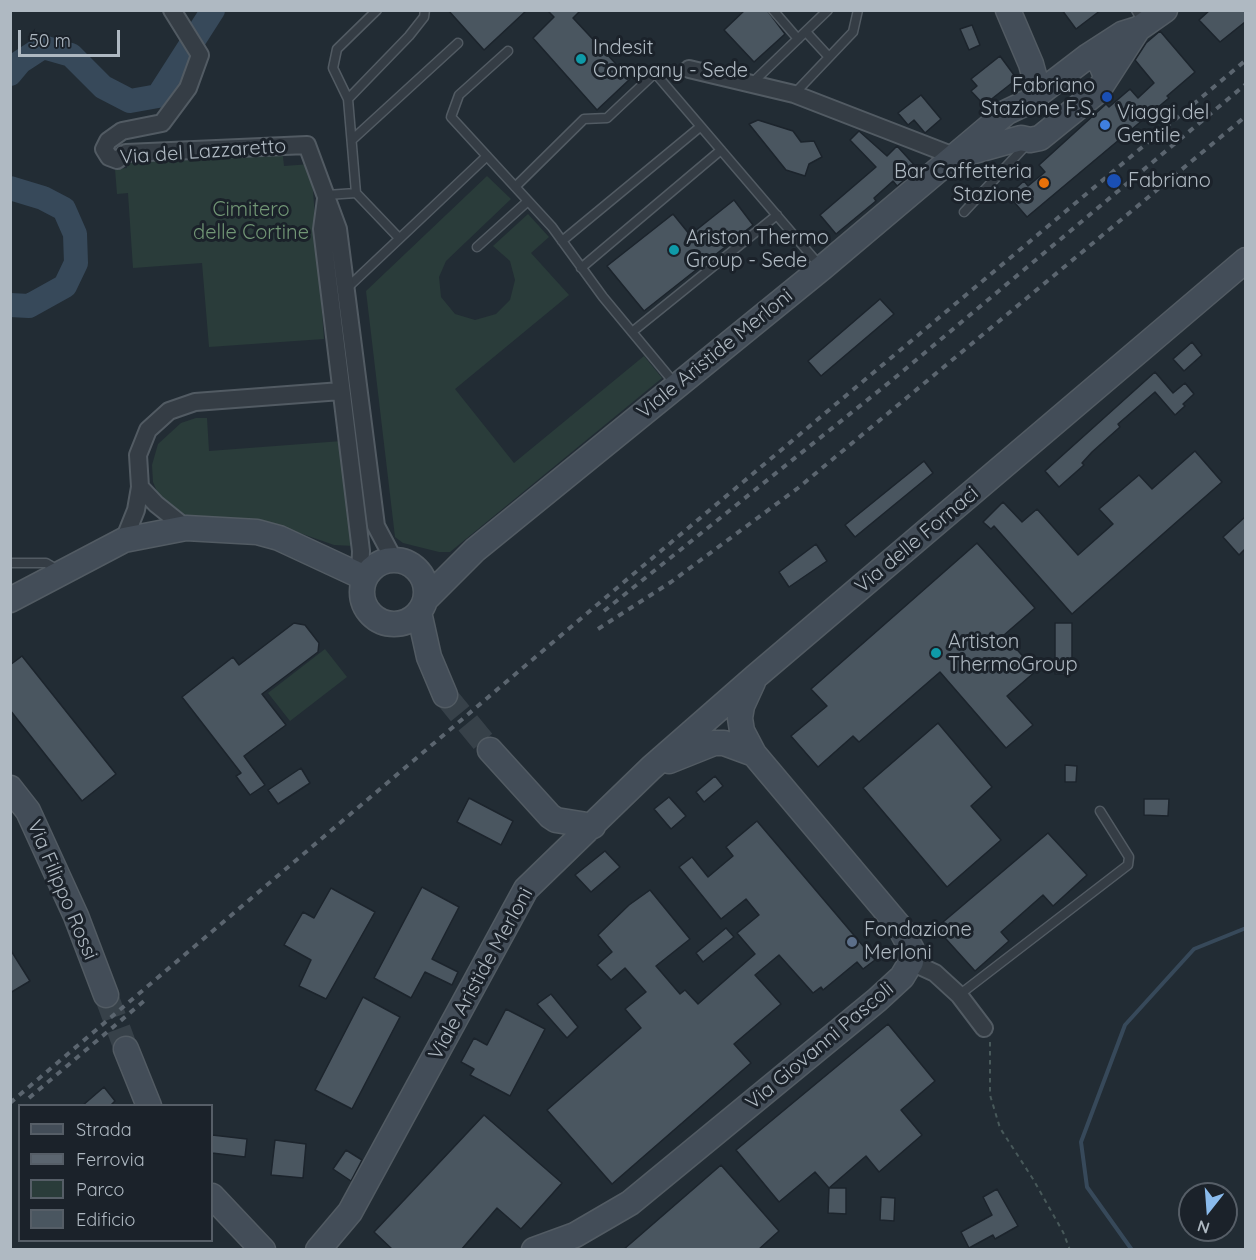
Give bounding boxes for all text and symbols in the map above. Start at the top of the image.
scale bar [21,18,123,56]
text: 50 m [29,29,71,52]
place label: Indesit Company - Sede [593,36,748,83]
marker: Indesit Company - Sede [574,52,588,66]
place label: Fabriano Stazione F.S. [981,74,1095,121]
marker: Fabriano Stazione F.S. [1100,90,1114,104]
place label: Viaggi del Gentile [1117,101,1209,148]
marker: Viaggi del Gentile [1098,118,1112,132]
street label: Via del Lazzaretto [119,134,287,170]
place label: Bar Caffetteria Stazione [894,160,1032,207]
place label: Fabriano [1128,169,1211,193]
marker: Fabriano [1105,172,1123,190]
marker: Bar Caffetteria Stazione [1037,176,1051,190]
park label: Cimitero delle Cortine [193,198,309,245]
place label: Ariston Thermo Group - Sede [686,226,829,273]
marker: Ariston Thermo Group - Sede [667,243,681,257]
street label: Viale Aristide Merloni [632,284,798,424]
street label: Via delle Fornaci [851,481,983,599]
place label: Artiston ThermoGroup [948,630,1077,677]
marker: Artiston ThermoGroup [929,646,943,660]
street label: Via Filippo Rossi [22,816,102,964]
street label: Viale Aristide Merloni [424,884,538,1064]
place label: Fondazione Merloni [864,918,972,965]
marker: Fondazione Merloni [845,935,859,949]
street label: Via Giovanni Pascoli [741,977,899,1115]
legend [18,1104,213,1242]
text: Strada [76,1118,132,1141]
text: Ferrovia [76,1148,145,1171]
text: Parco [76,1178,124,1201]
north arrow [1178,1182,1238,1242]
text: Edificio [76,1208,135,1231]
text: N [1195,1216,1212,1239]

